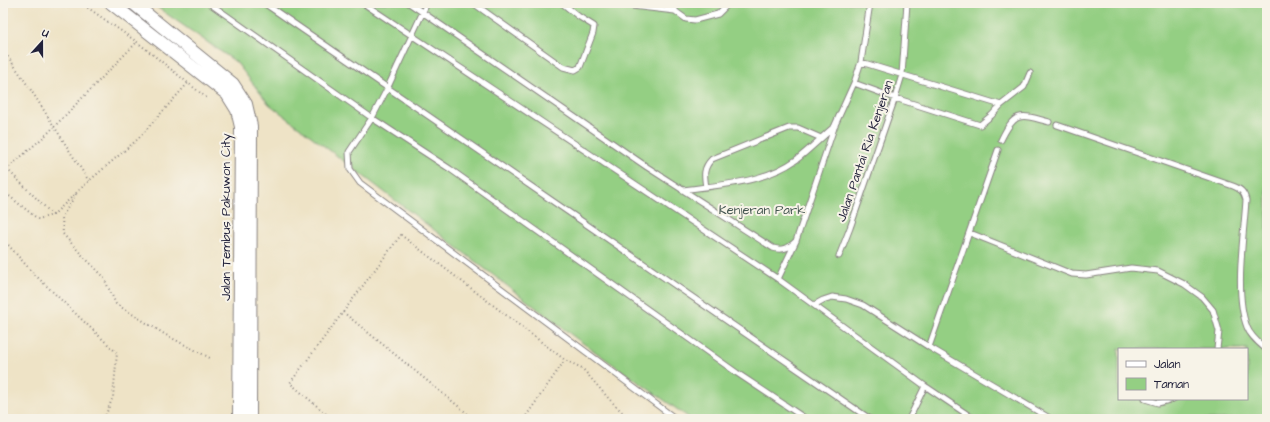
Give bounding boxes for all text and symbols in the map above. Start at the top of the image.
north arrow [22,22,62,62]
text: U [39,25,51,41]
street label: Jalan Pantai Ria Kenjeran [832,77,898,224]
street label: Jalan Tembus Pakuwon City [217,133,236,301]
park label: Kenjeran Park [719,201,805,219]
legend [1118,348,1248,400]
text: Jalan [1154,356,1180,373]
text: Taman [1154,376,1189,393]

